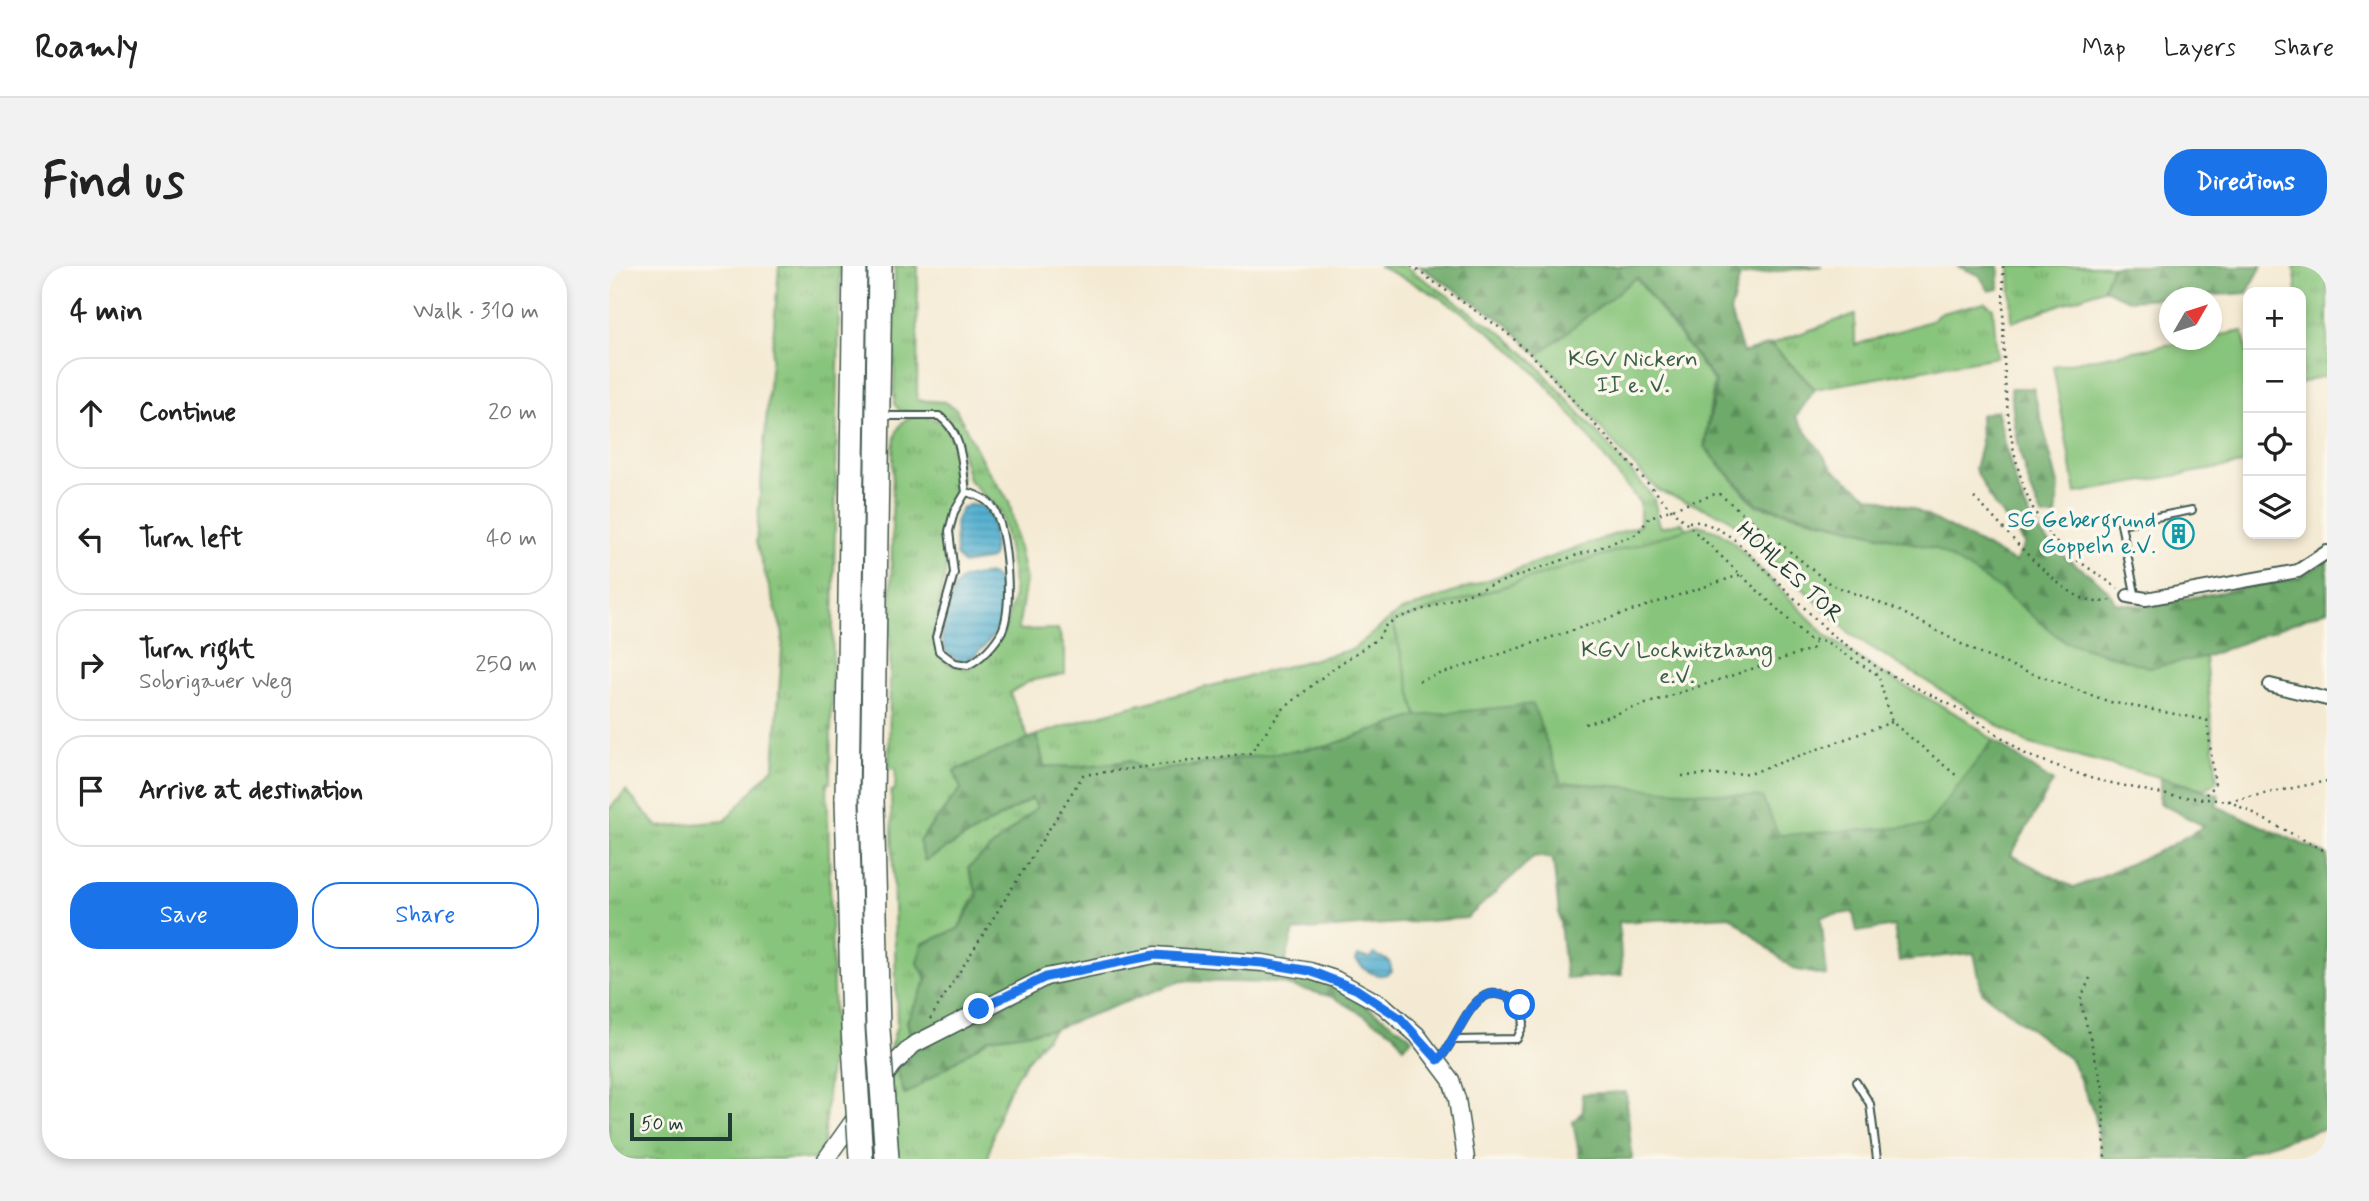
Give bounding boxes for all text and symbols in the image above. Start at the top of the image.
text: Roamly [35,26,138,70]
text: Map [2082,33,2126,64]
text: Layers [2164,33,2236,64]
text: Share [2274,33,2334,64]
button: Directions [2164,149,2327,216]
text: Find us [42,150,185,215]
north arrow [2159,287,2222,350]
map controls [2243,287,2306,539]
button: + [2243,287,2306,350]
text: 4 min [70,292,143,331]
text: Walk · 310 m [413,297,539,327]
park label: KGV Nickern II e. V. [1568,345,1698,401]
button: − [2243,350,2306,413]
icon: ahead [72,394,110,432]
text: Continue [139,396,236,430]
text: 20 m [488,398,537,428]
button: locate [2243,413,2306,476]
button: layers [2243,476,2306,539]
place label: SG Gebergrund Goppeln e.V. [2007,506,2156,562]
street label: HOHLES TOR [1729,516,1849,630]
building icon: SG Gebergrund Goppeln e.V. [2162,517,2196,551]
icon: left [72,520,110,558]
text: Turn left [139,522,243,556]
text: 40 m [486,524,537,554]
text: Turn right [139,633,255,667]
park label: KGV Lockwitzhang e.V. [1581,636,1773,692]
icon: right [72,646,110,684]
text: 250 m [475,650,537,680]
text: Sobrigauer Weg [139,667,292,697]
icon: arrive [72,772,110,810]
text: Arrive at destination [139,774,363,808]
button: Save [70,882,298,949]
button: Share [312,882,539,949]
route start [1504,989,1535,1020]
route end [963,993,994,1024]
scale bar [630,1110,731,1142]
text: 50 m [641,1112,684,1137]

